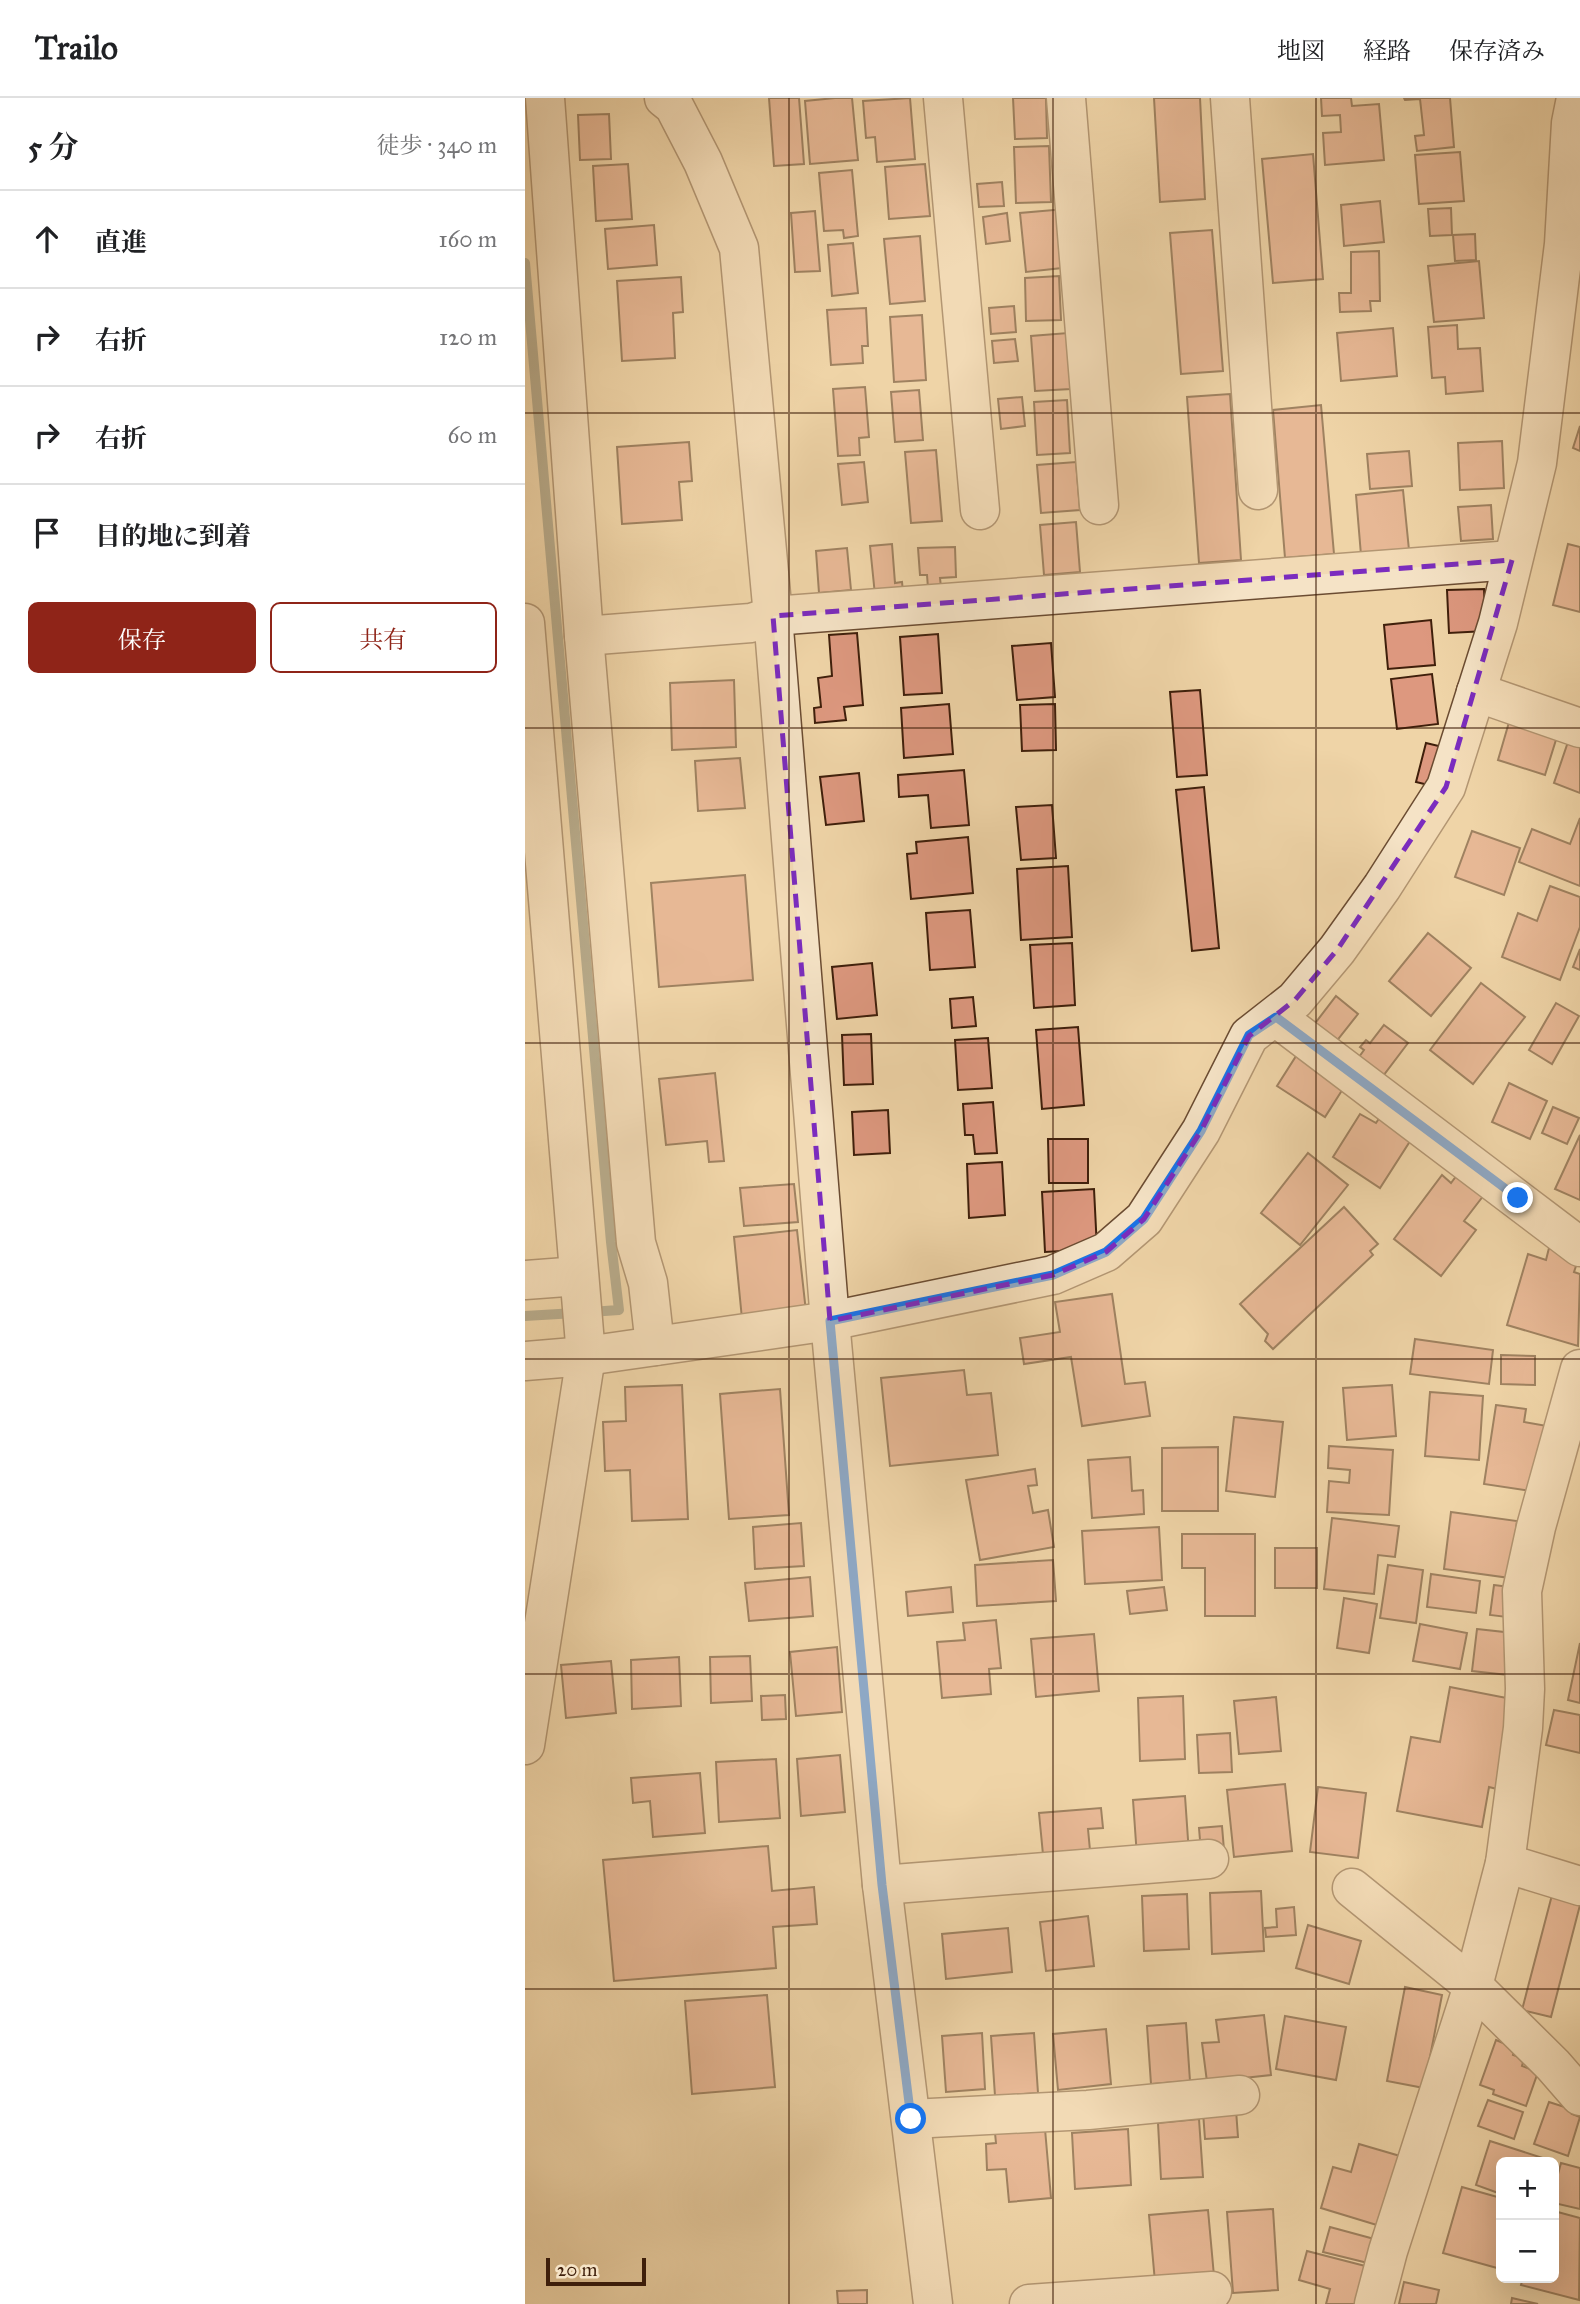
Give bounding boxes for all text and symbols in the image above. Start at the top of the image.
text: Trailo [35,28,118,68]
text: 地図 [1277,36,1325,66]
text: 経路 [1363,36,1411,66]
text: 保存済み [1449,36,1545,66]
text: 5 分 [28,129,78,165]
text: 徒歩 · 340 m [376,131,497,159]
icon: ahead [28,220,66,258]
text: 160 m [439,225,497,253]
text: 直進 [95,226,147,258]
icon: right [28,318,66,356]
text: 120 m [439,323,497,351]
text: 右折 [95,324,147,356]
icon: right [28,416,66,454]
text: 60 m [448,421,497,449]
text: 右折 [95,422,147,454]
icon: arrive [28,514,66,552]
text: 目的地に到着 [95,520,251,552]
button: 保存 [28,602,256,673]
button: 共有 [270,602,497,673]
route end [1502,1182,1533,1213]
route start [895,2103,926,2134]
map controls [1496,2157,1559,2283]
button: + [1496,2157,1559,2220]
button: − [1496,2220,1559,2283]
scale bar [546,2255,646,2287]
text: 20 m [557,2258,598,2281]

